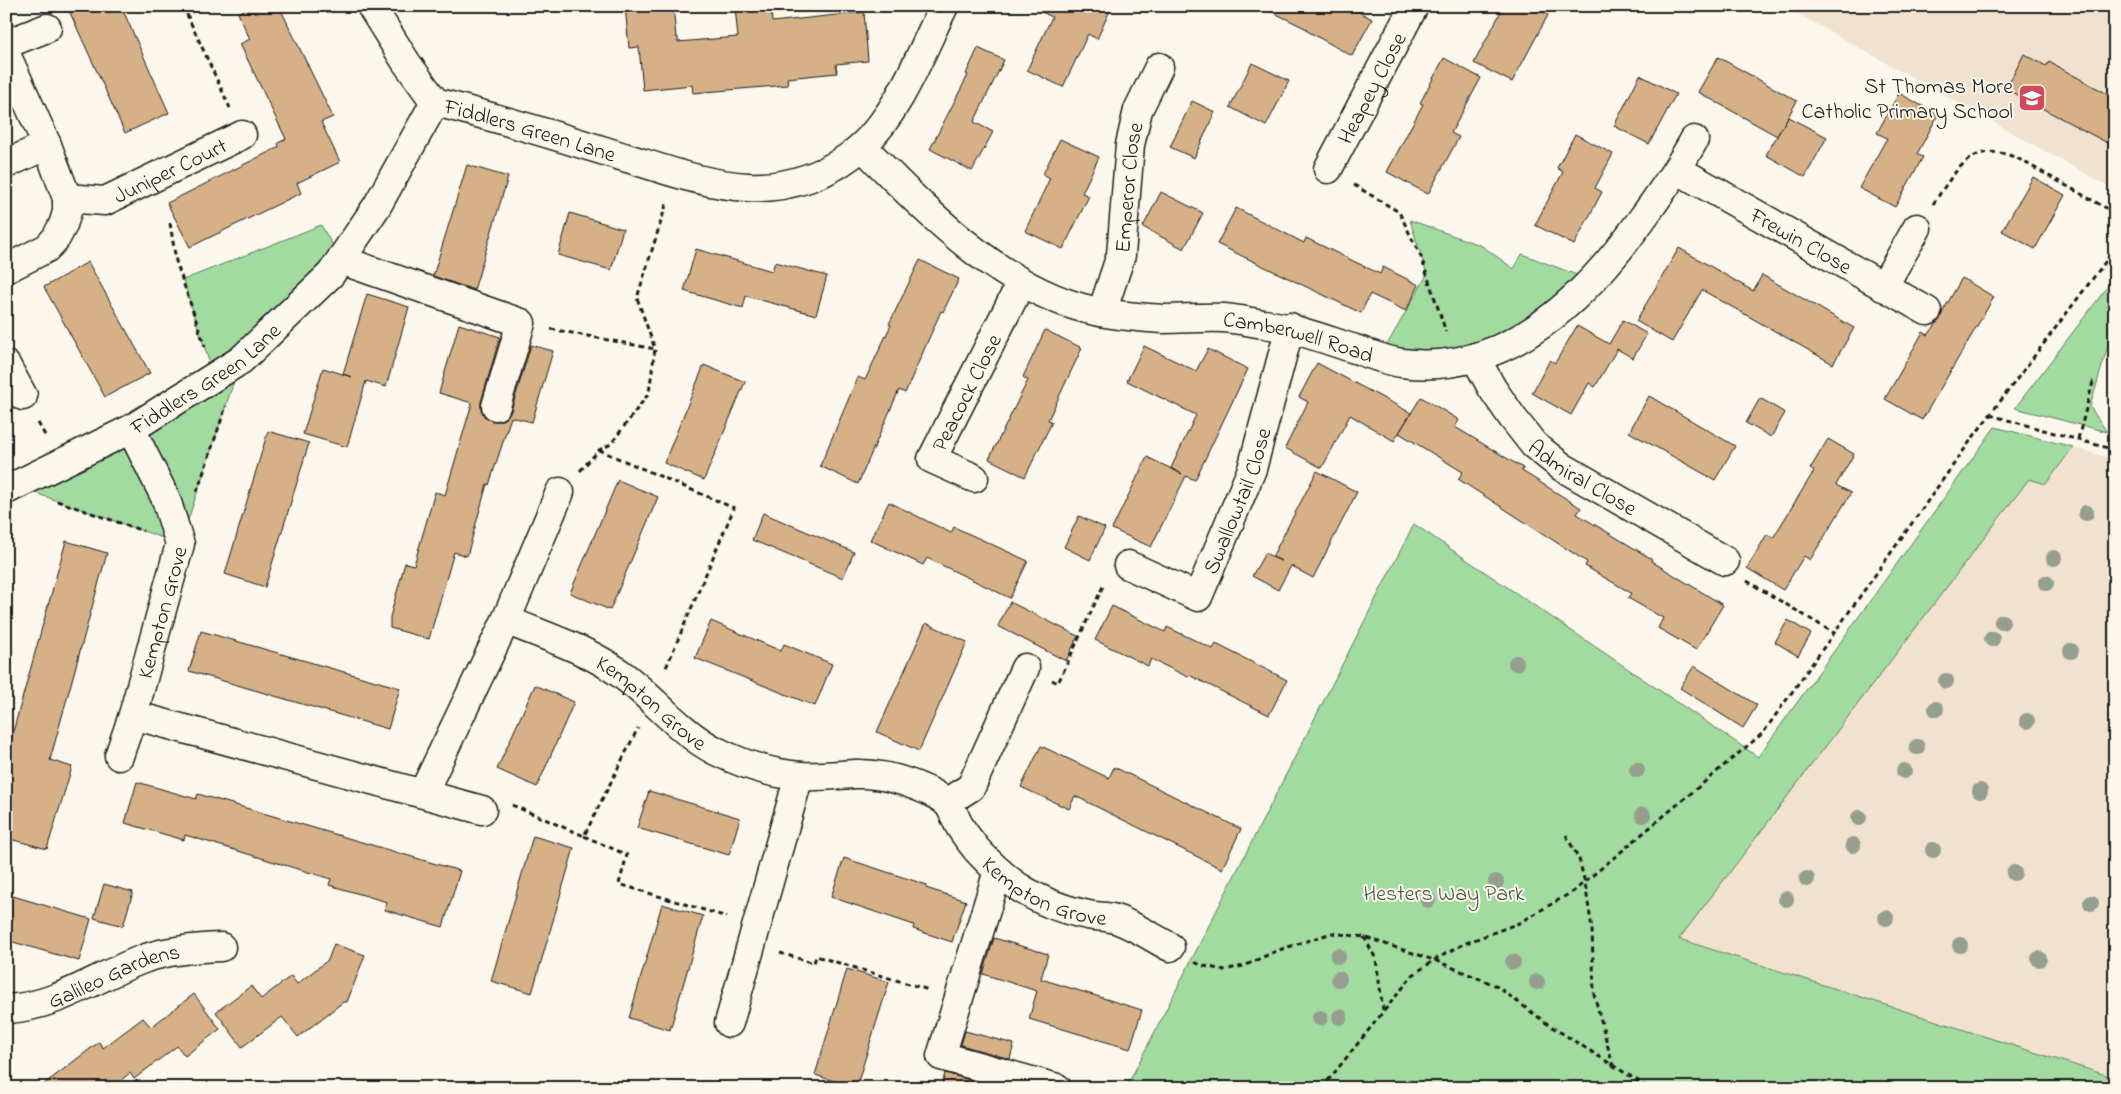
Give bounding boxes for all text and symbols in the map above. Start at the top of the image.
street label: Heapey Close [1331,27,1416,151]
place label: St Thomas More Catholic Primary School [1802,72,2013,130]
school or university icon: St Thomas More Catholic Primary School [2017,83,2047,113]
street label: Fiddlers Green Lane [439,92,619,172]
street label: Emperor Close [1108,119,1154,254]
street label: Juniper Court [109,131,234,214]
street label: Frewin Close [1742,201,1857,284]
street label: Camberwell Road [1221,305,1377,373]
street label: Fiddlers Green Lane [124,317,290,445]
street label: Peacock Close [925,329,1012,458]
street label: Swallowtail Close [1196,425,1281,580]
street label: Admiral Close [1520,433,1642,526]
street label: Kempton Grove [131,543,198,683]
street label: Kempton Grove [589,649,712,760]
street label: Kempton Grove [973,850,1108,936]
park label: Hesters Way Park [1363,879,1525,912]
street label: Galileo Gardens [44,937,183,1019]

